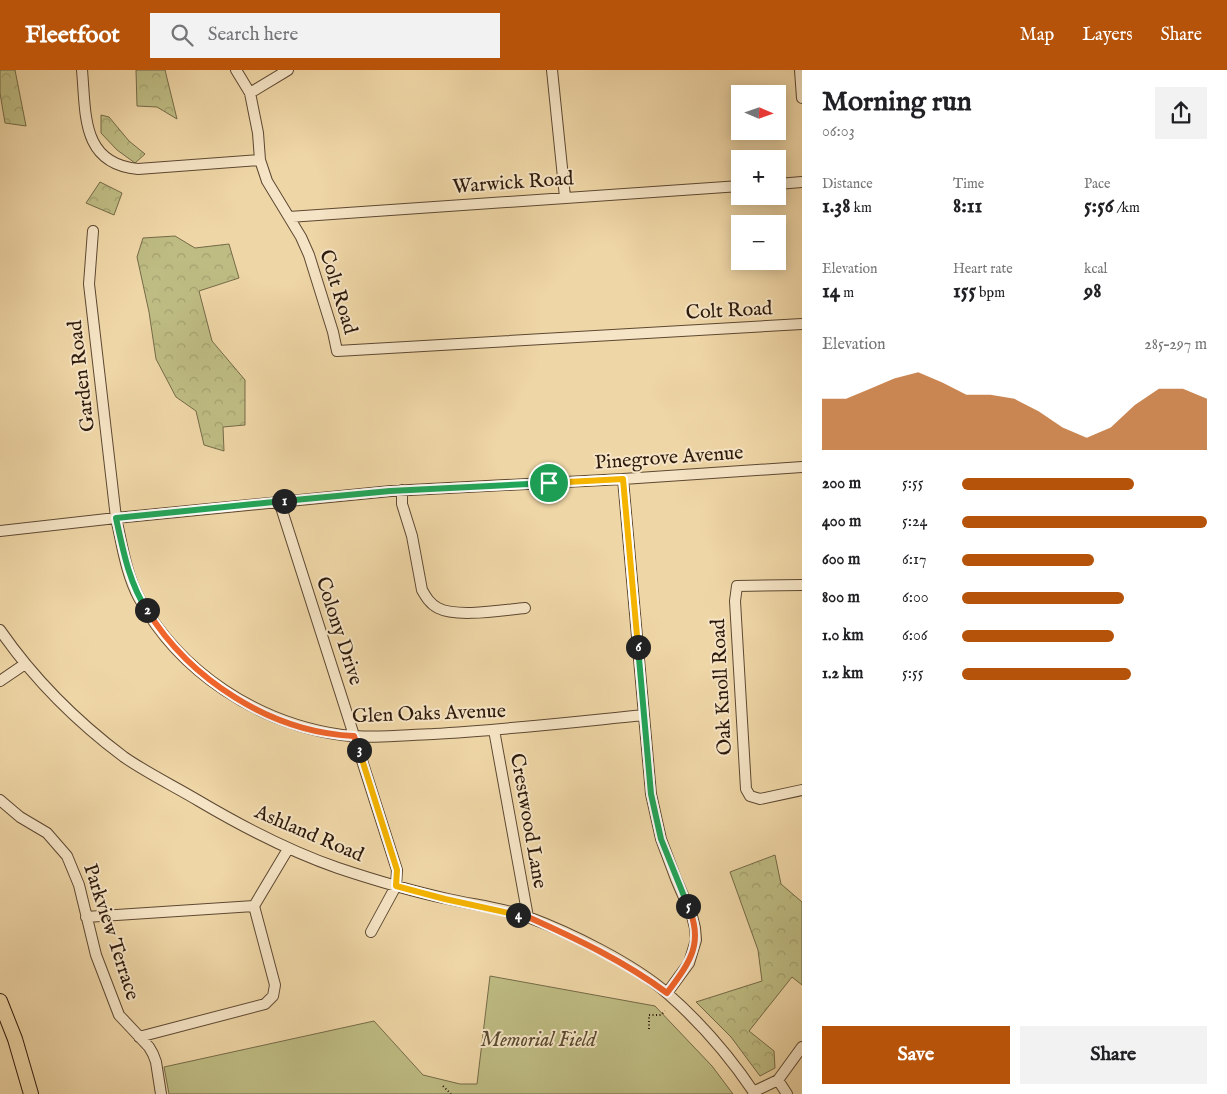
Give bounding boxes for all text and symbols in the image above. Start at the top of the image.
search box [150,13,500,58]
text: Fleetfoot [25,20,120,51]
icon: search [168,21,196,49]
text: Search here [208,23,298,47]
text: Map [1020,24,1054,47]
text: Layers [1082,24,1133,47]
text: Share [1161,24,1202,47]
north arrow [731,85,786,140]
map controls [731,85,786,270]
text: Morning run [822,85,972,120]
button: share [1155,87,1207,139]
text: 06:03 [822,122,855,142]
button: + [731,150,786,205]
street label: Warwick Road [452,166,575,200]
text: Distance [822,175,873,193]
text: Time [953,175,984,193]
text: Pace [1084,175,1111,193]
text: 1.38 [822,193,850,220]
text: 8:11 [953,193,982,220]
text: 5:56 [1084,193,1114,220]
text: km [850,199,872,217]
text: /km [1114,199,1140,217]
button: − [731,215,786,270]
street label: Colt Road [313,247,363,338]
text: Elevation [822,260,878,278]
text: Heart rate [953,260,1013,278]
text: kcal [1084,260,1107,278]
text: 14 [822,278,840,305]
text: 155 [953,278,976,305]
text: 98 [1084,278,1101,305]
text: m [840,284,854,302]
text: bpm [976,284,1005,302]
street label: Colt Road [685,296,773,326]
street label: Garden Road [63,319,101,433]
text: Elevation [822,335,885,355]
text: 285–297 m [1144,335,1207,355]
street label: Pinegrove Avenue [594,440,744,476]
pin [528,462,570,504]
icon: arrive [535,469,563,497]
text: 200 m [822,474,861,494]
text: 5:55 [902,474,924,494]
pin: 1 [272,488,296,514]
text: 1 [282,492,287,510]
text: 400 m [822,512,861,532]
text: 5:24 [902,512,927,532]
text: 600 m [822,550,860,570]
text: 6:17 [902,550,926,570]
street label: Colony Drive [310,574,368,688]
text: 800 m [822,588,860,608]
text: 6:00 [902,588,929,608]
pin: 2 [134,598,160,622]
text: 2 [144,601,151,619]
street label: Oak Knoll Road [706,618,738,756]
text: 1.0 km [822,626,864,646]
text: 6:06 [902,626,928,646]
pin: 6 [626,634,650,660]
text: 6 [636,638,641,656]
text: 1.2 km [822,664,863,684]
text: 5:55 [902,664,924,684]
street label: Glen Oaks Avenue [352,699,506,729]
pin: 3 [346,738,372,762]
text: 3 [357,741,362,759]
street label: Crestwood Lane [504,751,552,891]
street label: Ashland Road [250,799,368,868]
street label: Parkview Terrace [77,861,145,1003]
pin: 5 [676,894,700,918]
text: 5 [686,897,691,915]
pin: 4 [506,902,530,928]
text: 4 [515,906,522,924]
button: Save [822,1026,1010,1084]
button: Share [1020,1026,1207,1084]
park label: Memorial Field [480,1028,597,1053]

